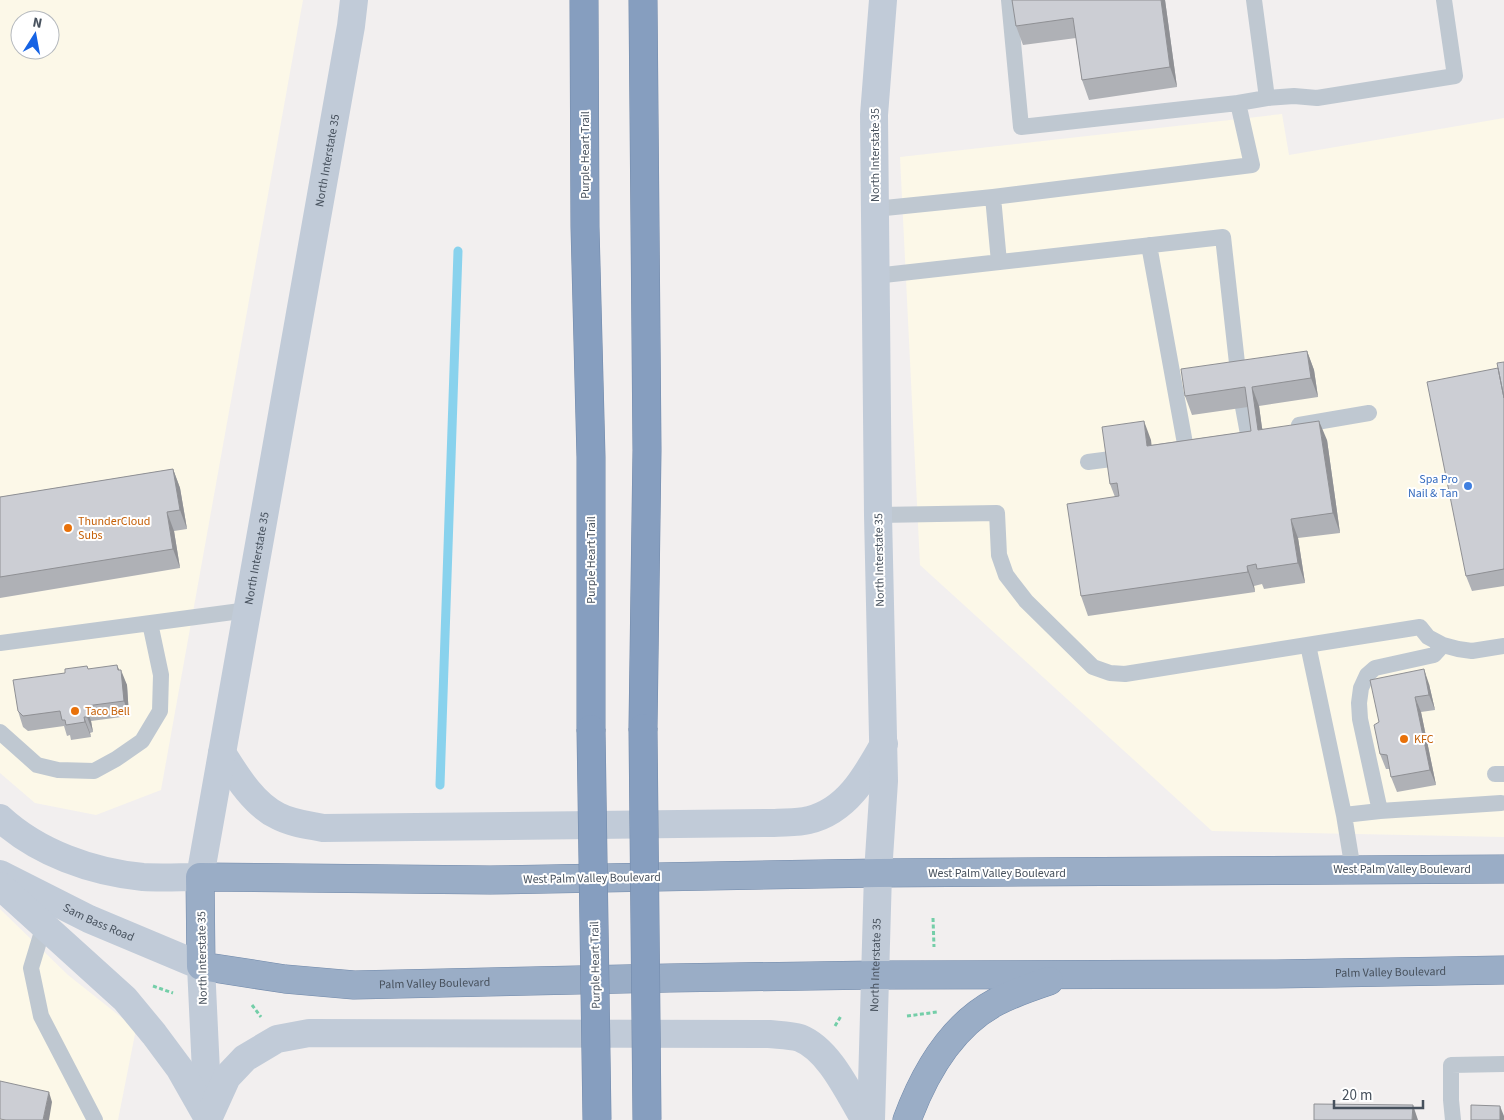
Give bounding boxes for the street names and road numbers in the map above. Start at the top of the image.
street label: North Interstate 35 [867,108,884,202]
street label: Purple Heart Trail [577,111,594,199]
street label: North Interstate 35 [311,113,344,208]
street label: North Interstate 35 [240,511,274,606]
street label: North Interstate 35 [870,513,889,607]
street label: Purple Heart Trail [583,516,600,604]
street label: West Palm Valley Boulevard [1333,861,1471,878]
street label: West Palm Valley Boulevard [928,865,1066,882]
street label: West Palm Valley Boulevard [523,869,661,888]
street label: Sam Bass Road [60,899,137,946]
street label: North Interstate 35 [193,911,212,1005]
street label: North Interstate 35 [866,918,886,1012]
street label: Purple Heart Trail [586,921,605,1009]
street label: Palm Valley Boulevard [1335,963,1446,982]
street label: Palm Valley Boulevard [379,974,490,993]

